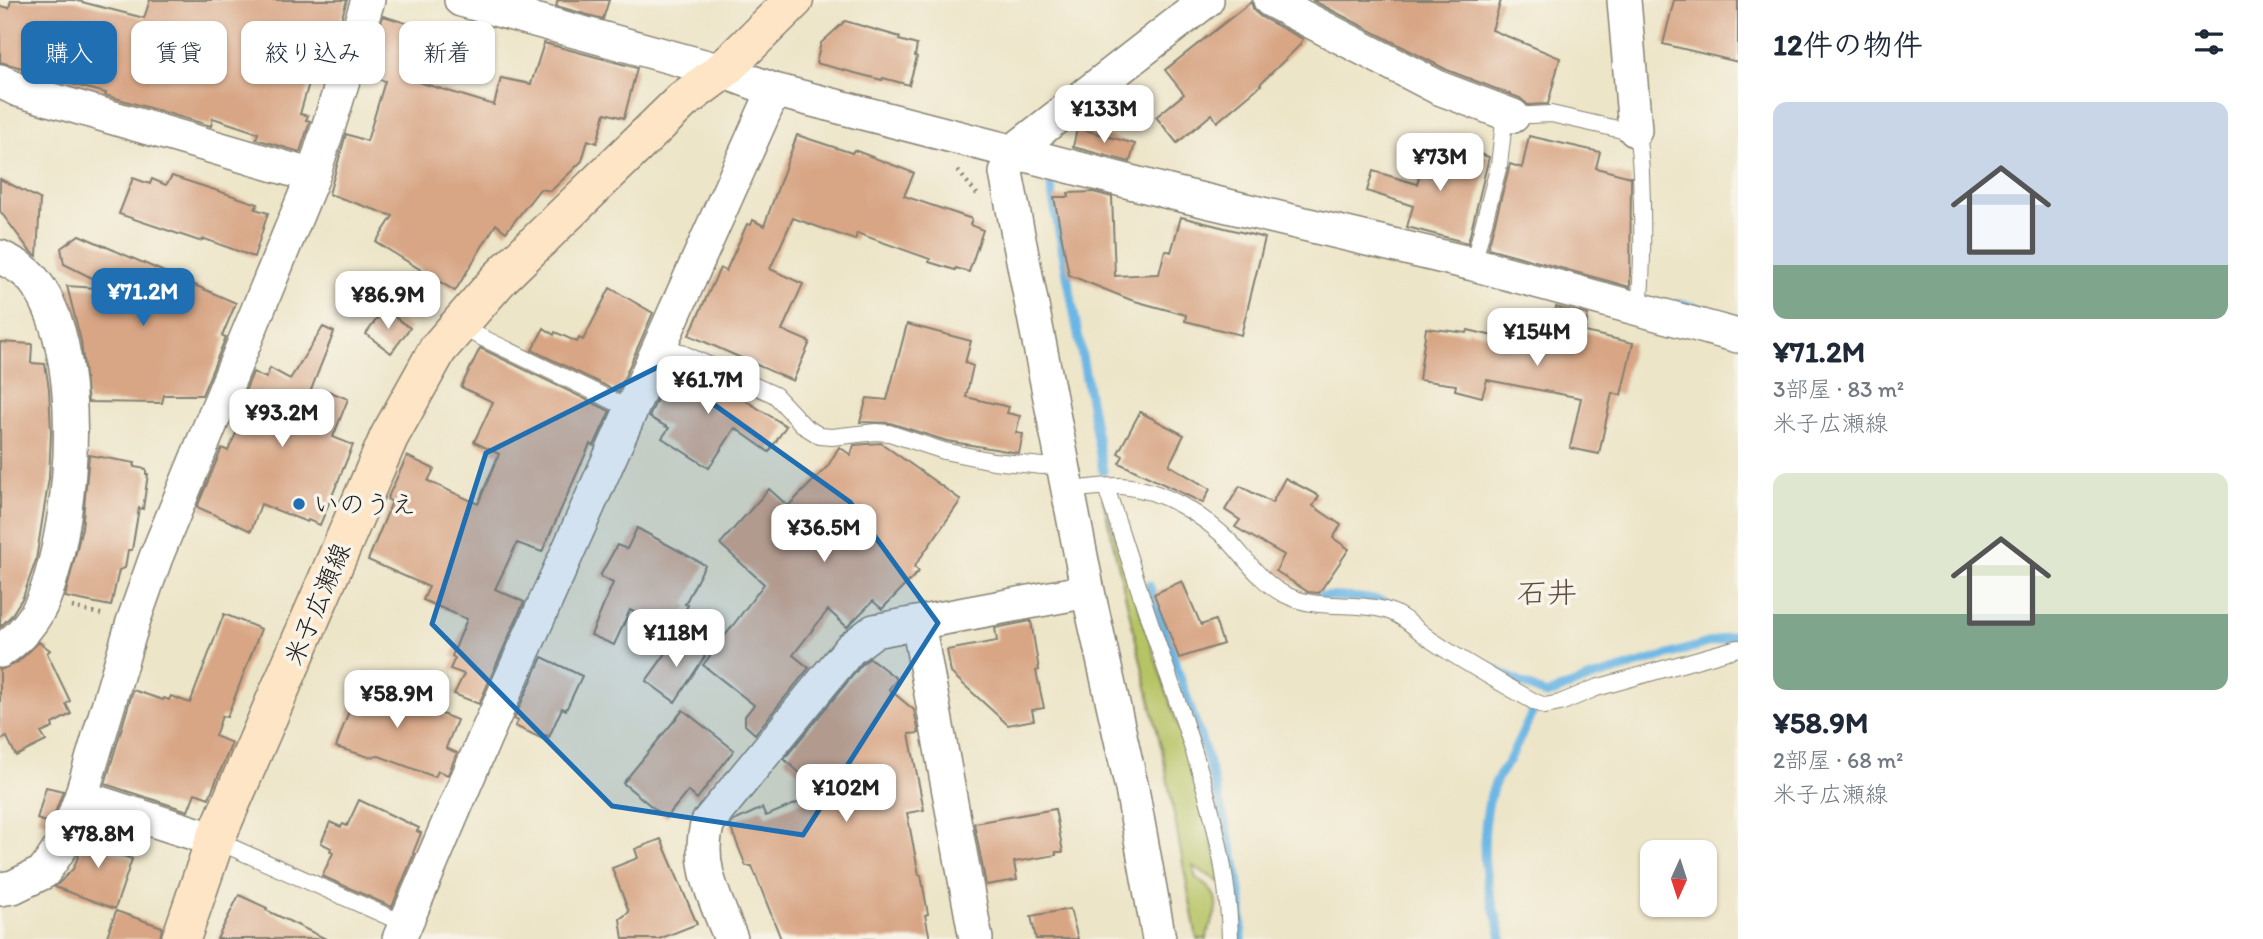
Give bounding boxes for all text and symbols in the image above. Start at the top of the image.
chip: 購入 [21,21,117,84]
chip: 賃貸 [131,21,227,84]
chip: 絞り込み [241,21,385,84]
chip: 新着 [399,21,495,84]
icon: filters [2190,23,2228,61]
text: 12件の物件 [1773,26,1923,63]
pin: ¥133M [1055,86,1153,145]
text: ¥133M [1071,94,1137,122]
pin: ¥73M [1399,134,1481,193]
text: ¥73M [1413,142,1467,170]
icon: home [1938,147,2064,273]
pin: ¥71.2M [86,268,200,328]
pin: ¥86.9M [331,272,445,331]
text: ¥71.2M [108,277,178,305]
text: ¥86.9M [351,280,425,308]
pin: ¥154M [1488,308,1586,368]
text: ¥154M [1503,317,1571,345]
text: ¥71.2M [1773,333,1865,370]
pin: ¥61.7M [651,356,765,416]
text: ¥61.7M [673,365,743,393]
text: 3部屋 · 83 m² [1773,375,1904,403]
pin: ¥93.2M [225,390,339,449]
text: ¥93.2M [245,398,319,426]
text: 米子広瀬線 [1773,409,1888,437]
place label: いのうえ [313,488,417,520]
marker: いのうえ [291,496,307,512]
pin: ¥36.5M [767,504,881,564]
text: ¥36.5M [787,513,861,541]
icon: home [1938,518,2064,644]
street label: 米子広瀬線 [277,538,357,670]
district label: 石井 [1517,574,1577,611]
pin: ¥118M [627,610,725,669]
text: ¥118M [644,618,708,646]
pin: ¥58.9M [340,670,454,730]
text: ¥58.9M [360,679,434,707]
text: ¥58.9M [1773,704,1869,741]
text: 2部屋 · 68 m² [1773,746,1903,774]
pin: ¥102M [797,764,895,824]
text: ¥102M [812,773,880,801]
text: 米子広瀬線 [1773,780,1888,808]
pin: ¥78.8M [41,810,155,870]
text: ¥78.8M [61,819,135,847]
north arrow [1640,840,1717,917]
map controls [1640,840,1717,917]

